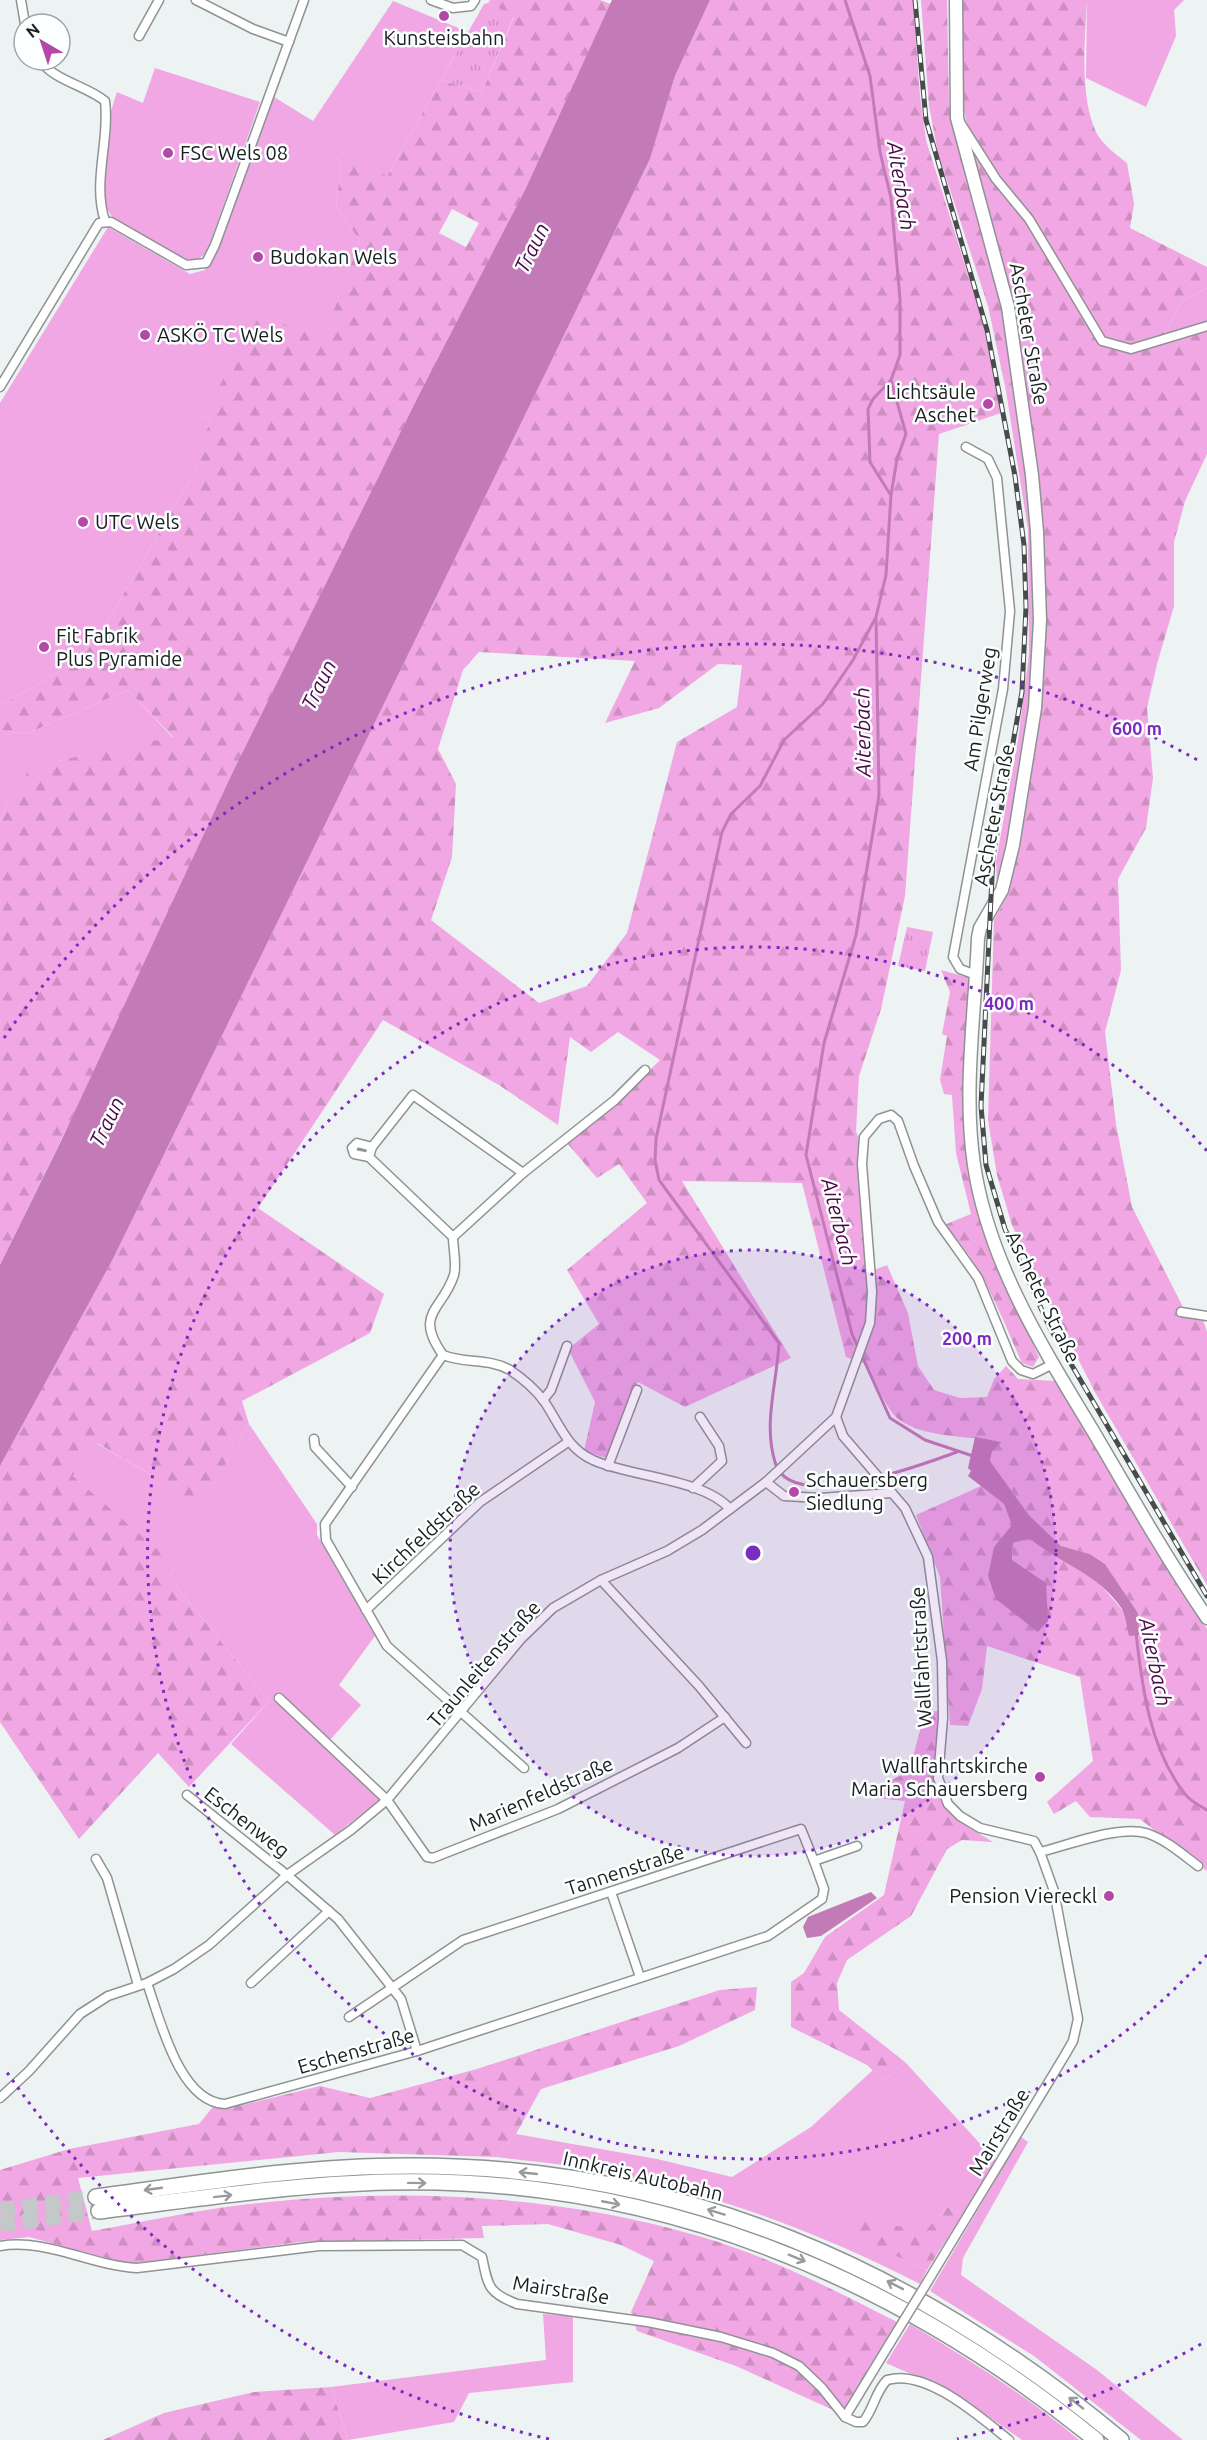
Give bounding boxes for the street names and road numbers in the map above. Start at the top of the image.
street label: Ascheter Straße [1006,261,1053,407]
street label: Am Pilgerweg [958,645,1001,773]
street label: Ascheter Straße [968,742,1019,888]
street label: Ascheter Straße [1002,1227,1085,1367]
street label: Kirchfeldstraße [367,1477,484,1588]
street label: Wallfahrtstraße [905,1586,936,1728]
street label: Traunleitenstraße [422,1596,545,1732]
street label: Marienfeldstraße [465,1751,617,1836]
street label: Eschenweg [200,1781,294,1862]
street label: Tannenstraße [563,1840,687,1900]
street label: Eschenstraße [295,2023,417,2078]
street label: Mairstraße [964,2084,1034,2179]
street label: Innkreis Autobahn [561,2146,725,2205]
street label: Mairstraße [511,2271,611,2308]

